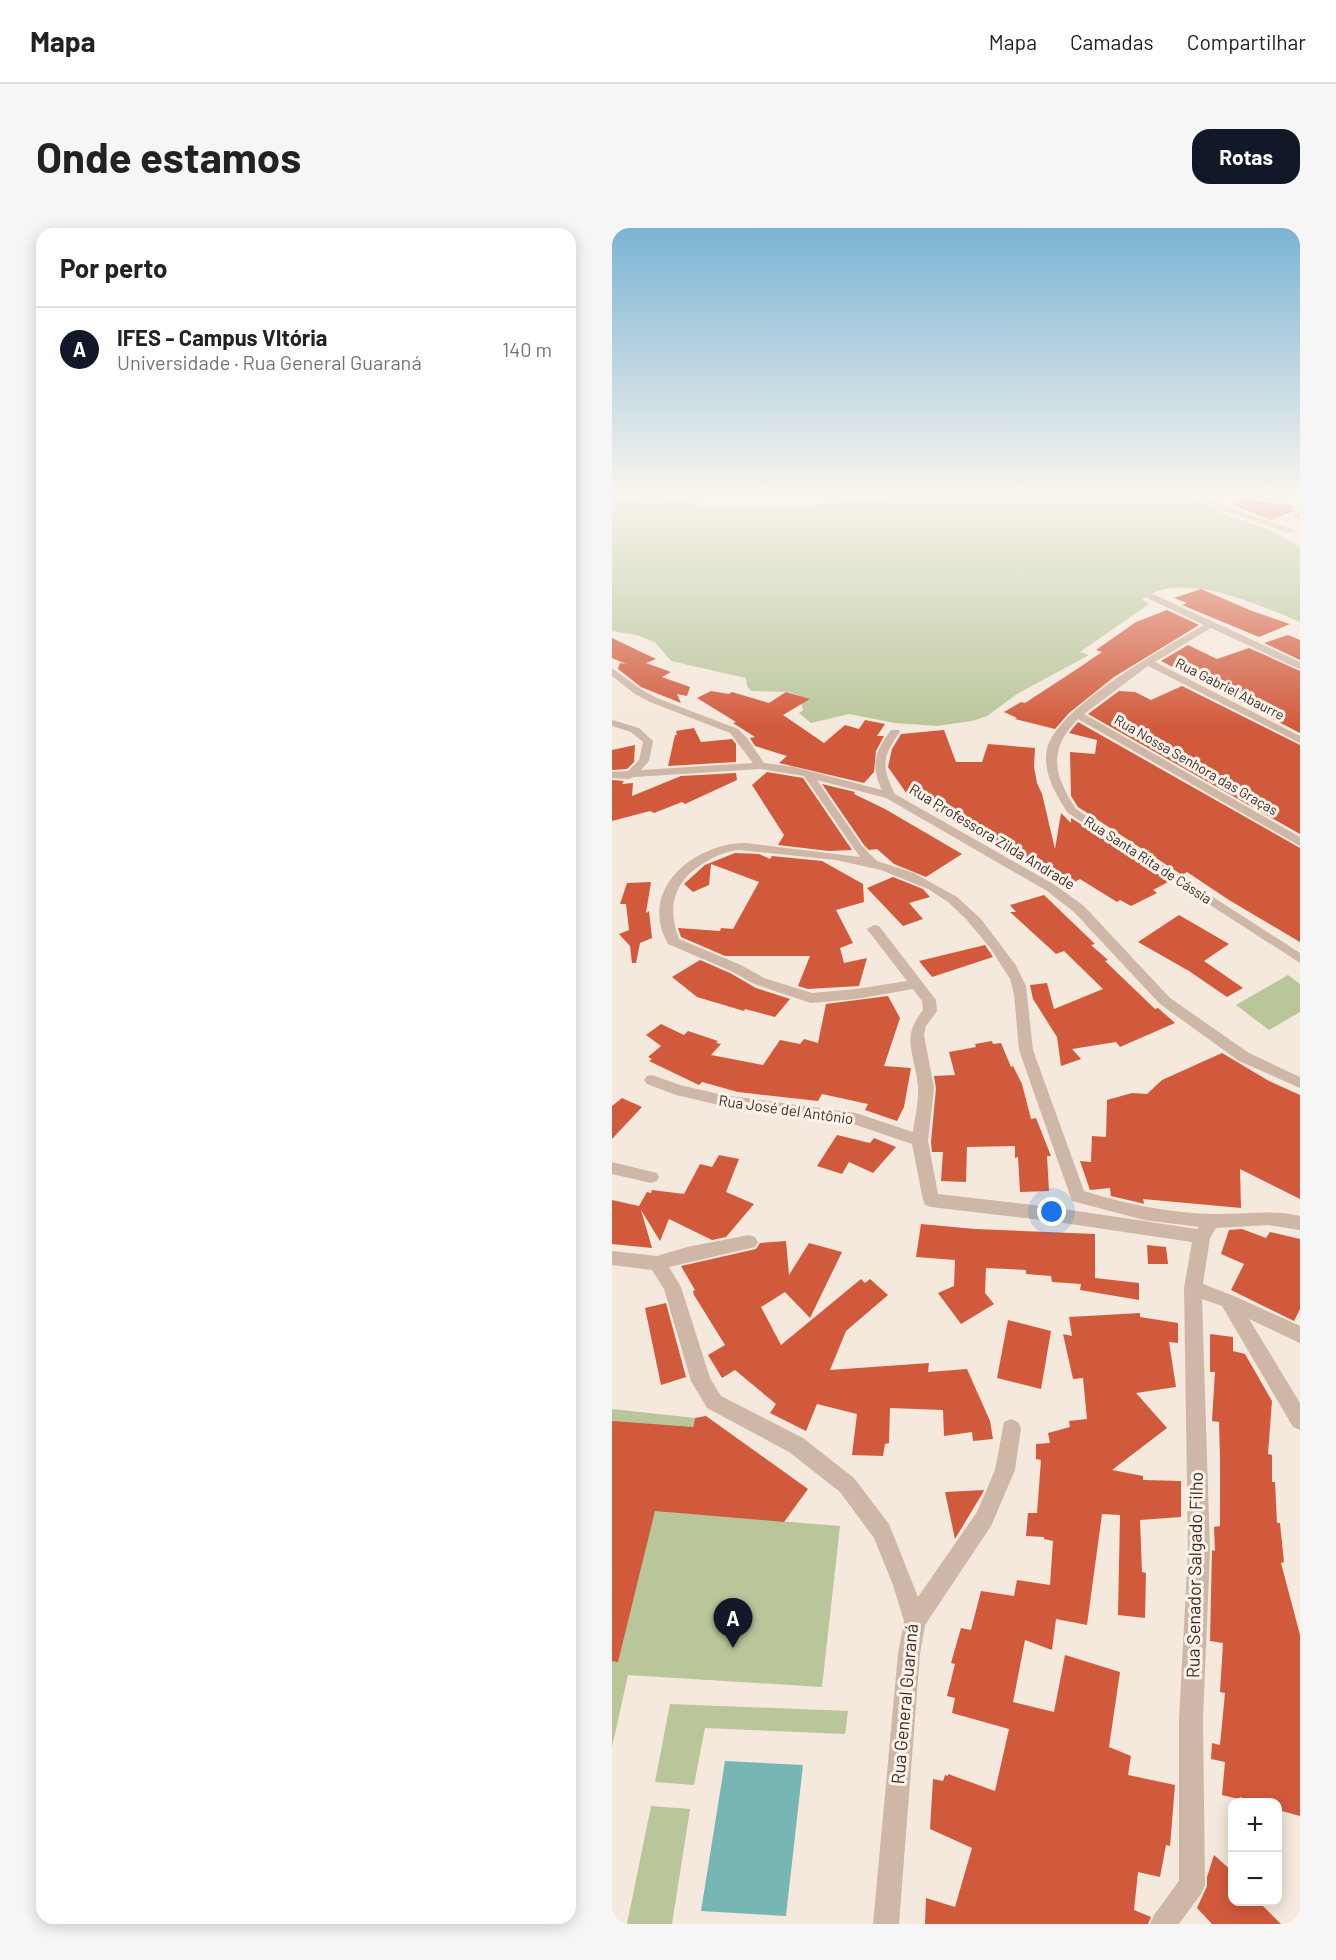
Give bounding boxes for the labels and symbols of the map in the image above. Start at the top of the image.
street label: Rua Gabriel Abaurre [1173,654,1287,723]
street label: Rua Nossa Senhora das Graças [1112,711,1281,819]
street label: Rua Professora Zilda Andrade [906,779,1079,893]
street label: Rua Santa Rita de Cássia [1081,812,1215,907]
street label: Rua José del Antônio [717,1091,855,1127]
your location [1037,1197,1066,1226]
street label: Rua Senador Salgado Filho [1181,1472,1207,1678]
pin: A [714,1598,752,1648]
street label: Rua General Guaraná [886,1623,922,1785]

